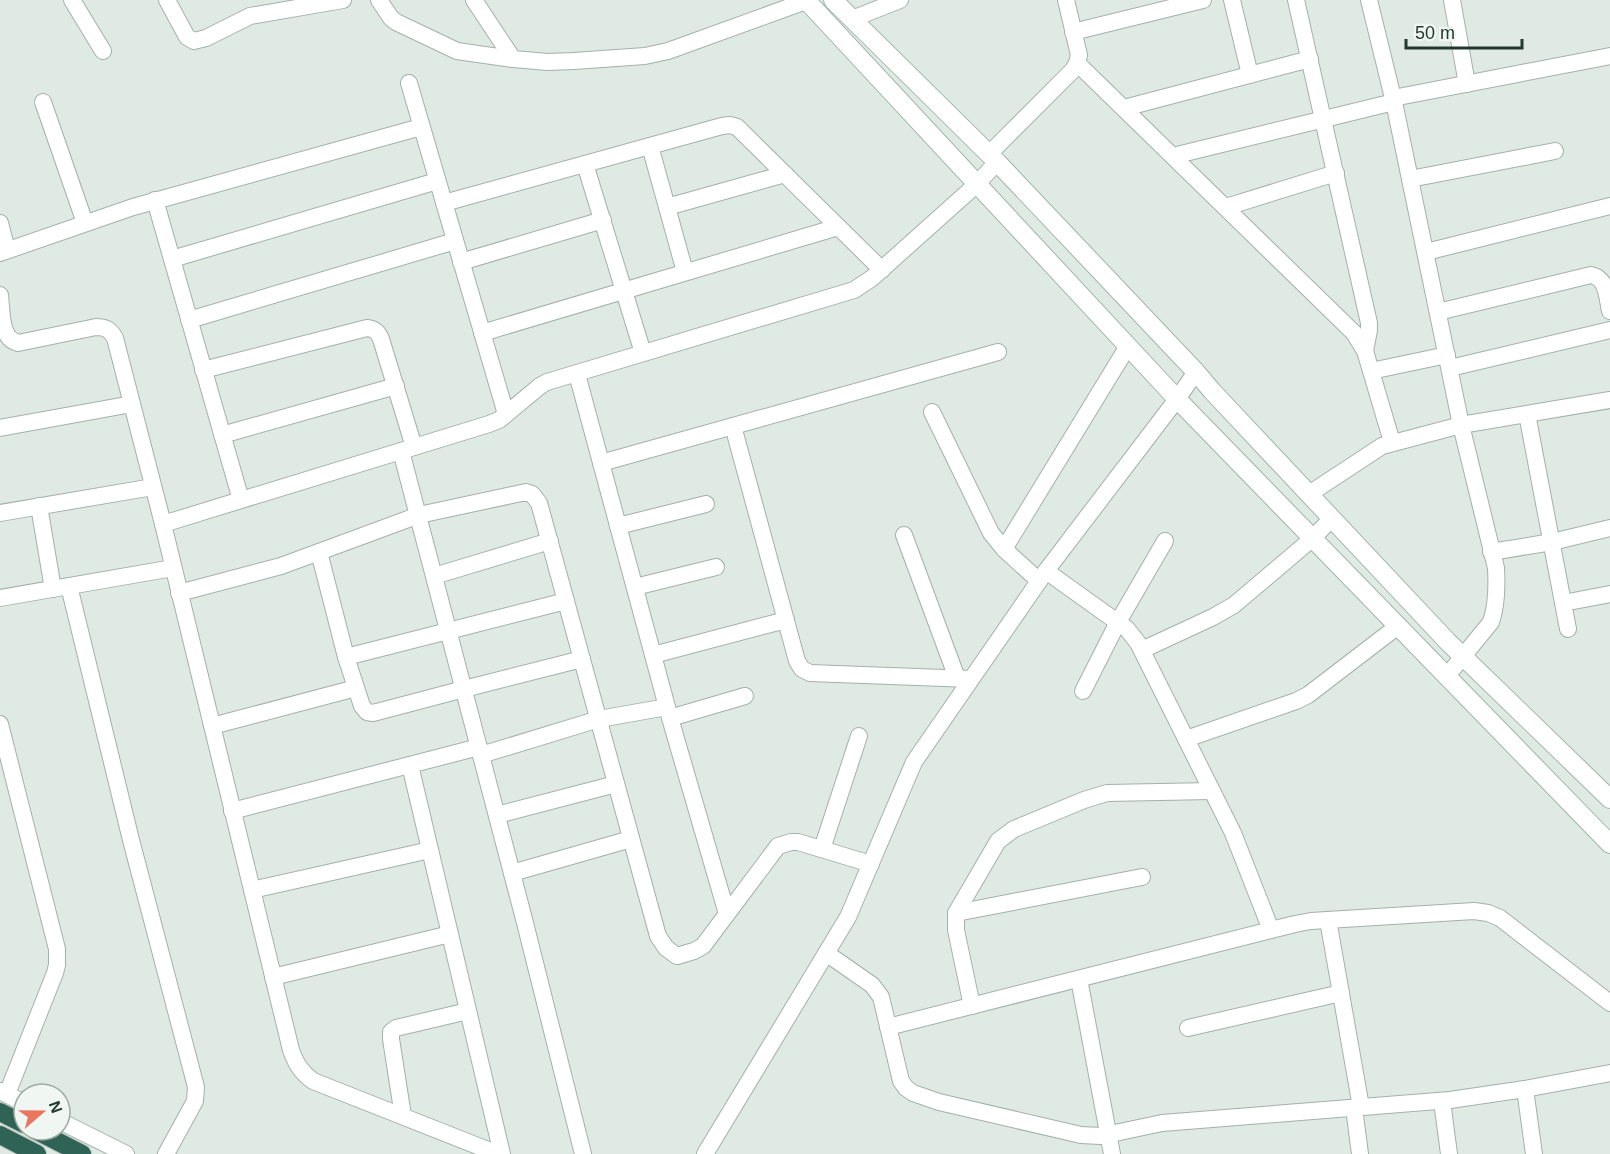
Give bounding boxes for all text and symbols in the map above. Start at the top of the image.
scale bar [1406,12,1522,50]
text: 50 m [1415,23,1455,43]
north arrow [12,1082,72,1142]
text: N [46,1099,66,1115]

